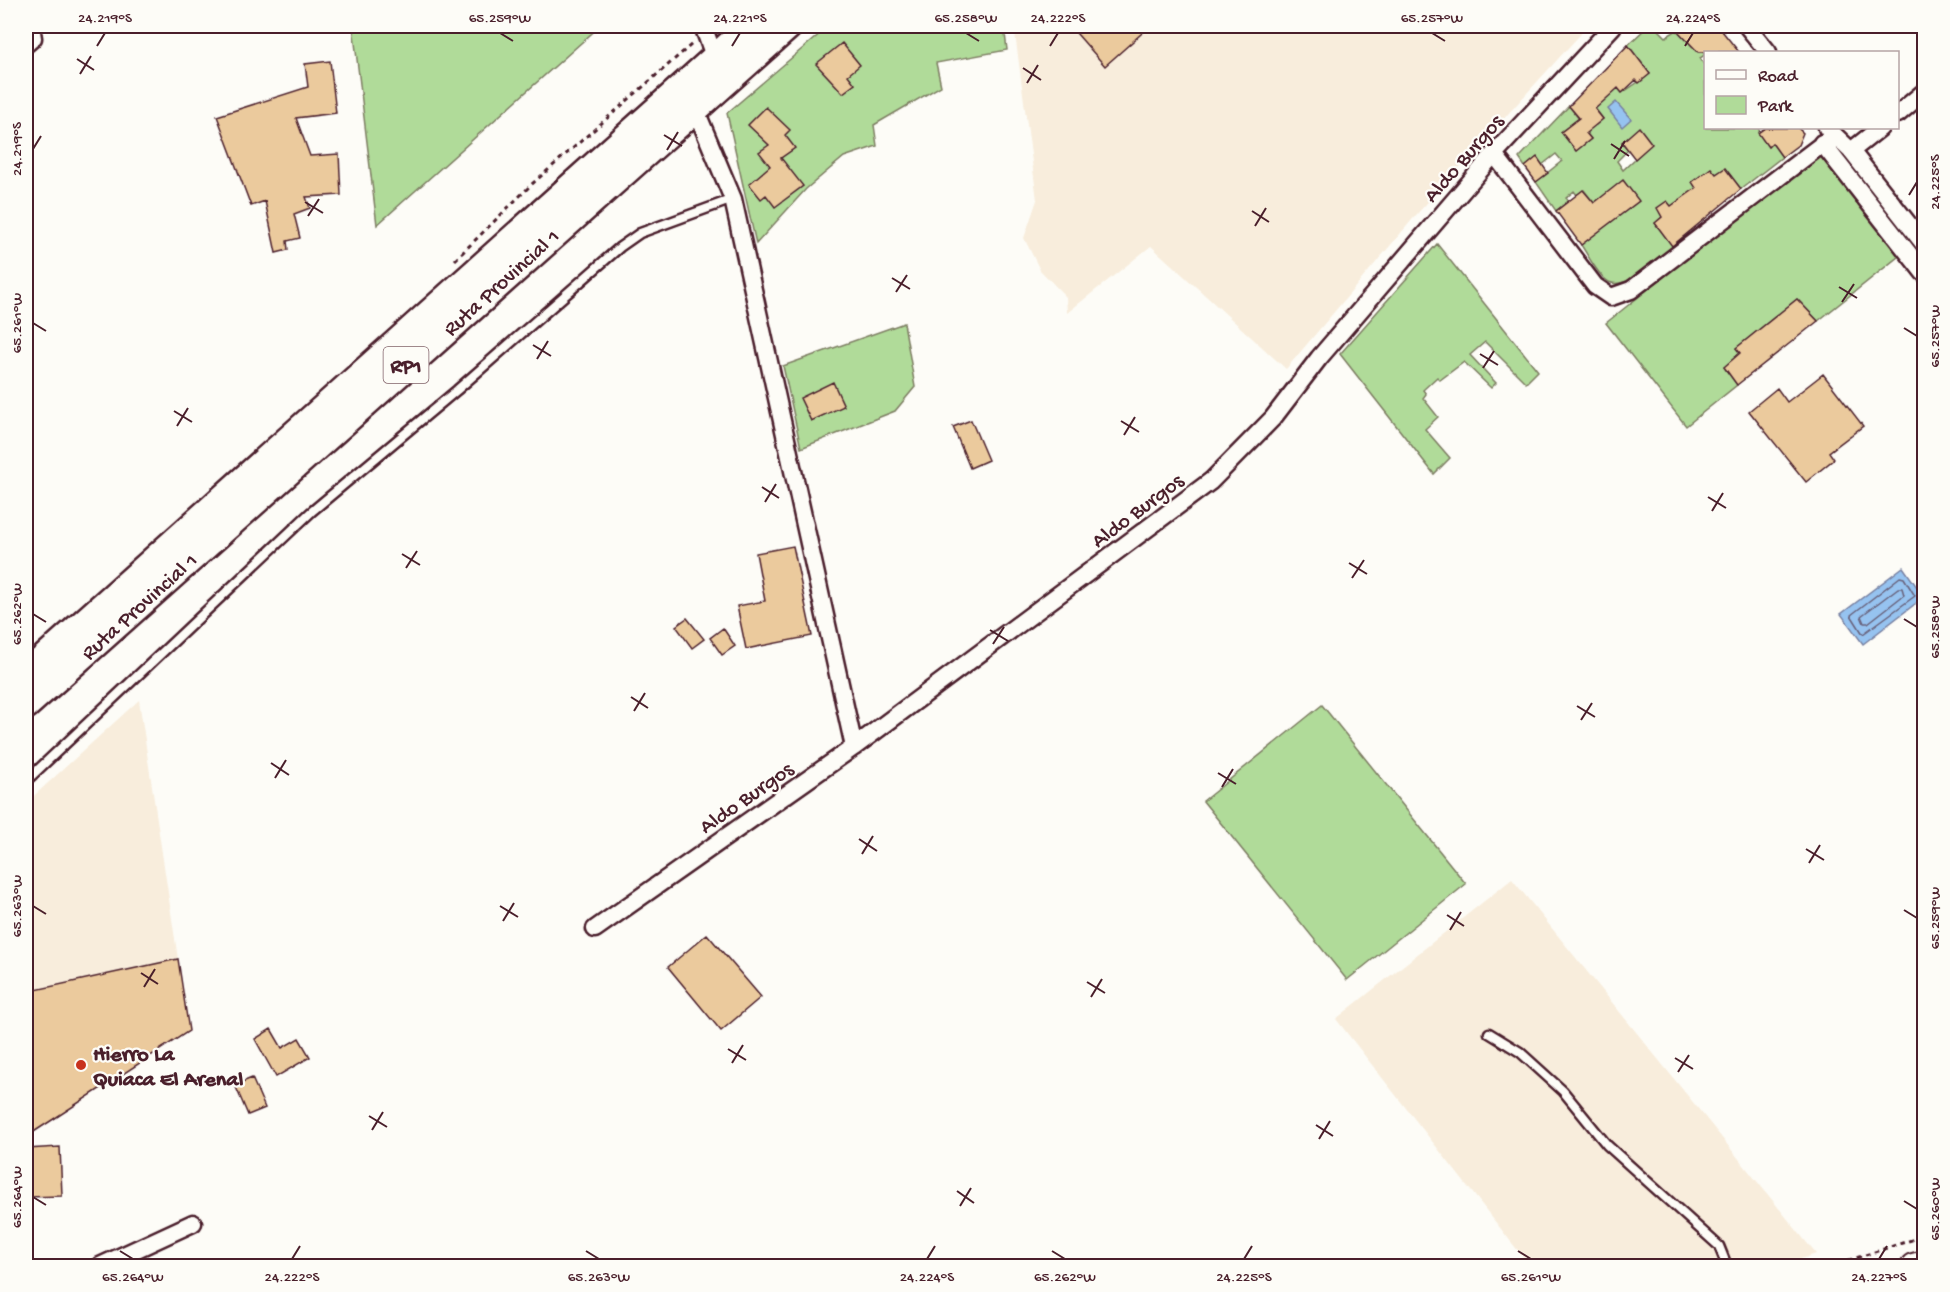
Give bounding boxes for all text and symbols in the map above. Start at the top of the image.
text: 24.219°S [78,10,132,28]
text: 65.259°W [469,10,531,28]
text: 24.221°S [713,10,767,28]
text: 65.258°W [934,10,998,28]
text: 24.222°S [1031,10,1086,28]
text: 65.257°W [1401,10,1464,28]
text: 24.224°S [1666,10,1720,28]
legend [1704,51,1899,129]
text: Road [1758,67,1799,88]
text: Park [1757,97,1794,118]
street label: Aldo Burgos [1420,109,1511,209]
text: 24.219°S [9,122,27,176]
text: 24.225°S [1927,154,1945,210]
street label: Ruta Provincial 1 [439,225,566,343]
text: 65.261°W [9,292,27,353]
text: 65.257°W [1927,304,1945,367]
road number: RP1 [384,347,428,383]
street label: Aldo Burgos [1087,469,1190,555]
street label: Ruta Provincial 1 [77,549,204,667]
text: 65.262°W [9,583,27,645]
text: 65.258°W [1927,595,1945,659]
street label: Aldo Burgos [695,757,800,841]
text: 65.263°W [9,875,27,937]
text: 65.259°W [1927,887,1945,949]
place label: Hierro La Quiaca El Arenal [93,1043,244,1094]
marker: Hierro La Quiaca El Arenal [74,1058,88,1072]
text: 65.264°W [9,1166,27,1228]
text: 65.260°W [1927,1177,1945,1241]
text: 65.264°W [102,1269,164,1287]
text: 24.222°S [265,1269,320,1287]
text: 65.263°W [568,1269,630,1287]
text: 24.224°S [900,1269,954,1287]
text: 65.262°W [1034,1269,1096,1287]
text: 24.225°S [1216,1269,1272,1287]
text: 65.261°W [1501,1269,1562,1287]
text: 24.227°S [1851,1269,1907,1287]

